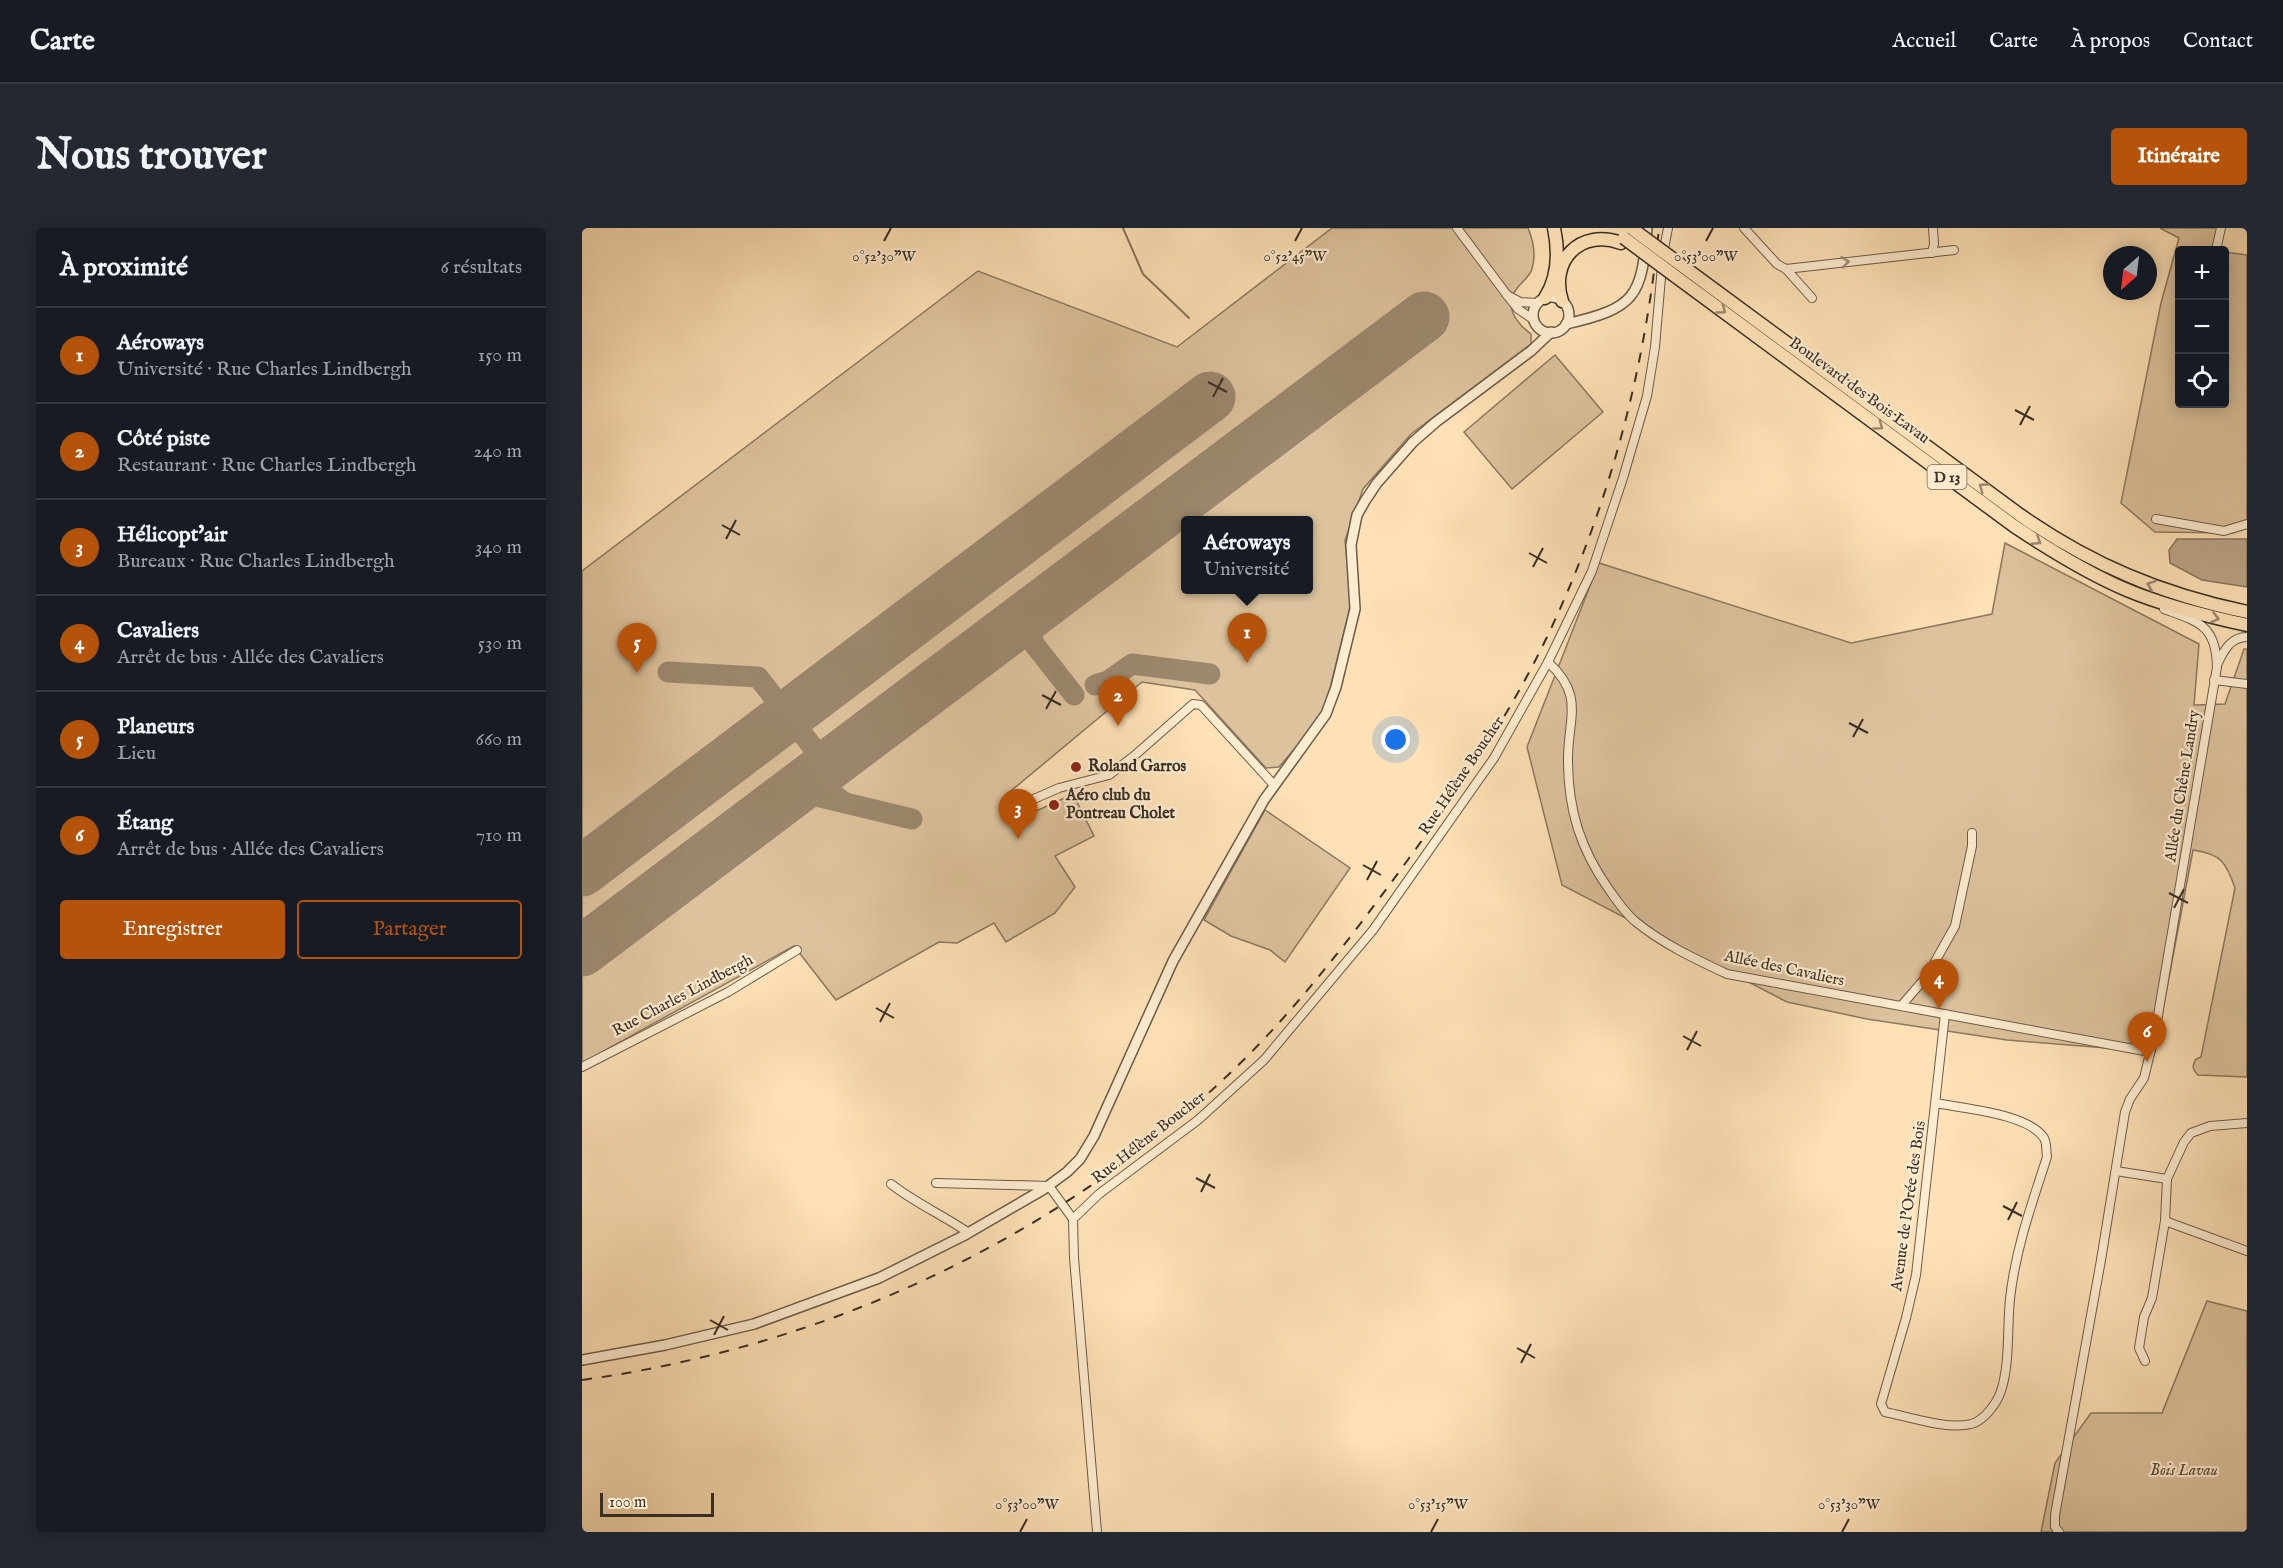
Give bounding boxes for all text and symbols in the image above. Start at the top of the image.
text: Carte [30,24,95,59]
text: Accueil [1892,28,1956,55]
text: Carte [1989,28,2038,55]
text: À propos [2071,28,2150,55]
text: Contact [2183,28,2253,55]
button: Itinéraire [2111,128,2247,185]
text: Nous trouver [36,130,267,183]
north arrow [2103,246,2157,300]
map controls [2175,246,2229,408]
button: + [2175,246,2229,300]
text: 0°52'30"W [852,247,916,266]
text: 0°52'45"W [1263,247,1327,266]
text: 0°53'00"W [1674,247,1739,266]
text: À proximité [60,251,188,284]
text: 6 résultats [440,255,522,280]
one-way arrow [1840,257,1849,269]
button: − [2175,300,2229,354]
one-way arrow [1716,303,1727,314]
text: Aéroways [117,329,204,357]
street label: Boulevard des Bois Lavau [1785,333,1933,449]
text: 1 [76,343,83,368]
text: 150 m [478,343,522,368]
button: locate [2175,354,2229,408]
text: Université · Rue Charles Lindbergh [117,357,412,382]
one-way arrow [1873,419,1884,430]
text: Côté piste [117,425,210,453]
text: 2 [75,439,84,464]
text: 240 m [473,439,522,464]
text: Restaurant · Rue Charles Lindbergh [117,453,416,478]
road number: D 13 [1928,465,1966,489]
one-way arrow [1978,484,1989,495]
popup [1181,516,1313,594]
text: Hélicopt'air [117,521,228,549]
text: Aéroways [1204,529,1290,557]
one-way arrow [2031,533,2041,545]
text: 3 [76,535,83,560]
text: 340 m [475,535,522,560]
text: Bureaux · Rue Charles Lindbergh [117,549,395,574]
text: Université [1204,557,1290,582]
one-way arrow [2146,579,2156,592]
one-way arrow [2209,611,2220,623]
pin: 1 [1228,614,1266,663]
text: Cavaliers [117,617,199,645]
pin: 5 [618,624,656,673]
text: 4 [75,631,84,656]
text: 530 m [478,631,522,656]
text: Arrêt de bus · Allée des Cavaliers [117,645,384,670]
pin: 2 [1098,676,1138,726]
street label: Allée du Chêne Landry [2161,708,2205,864]
text: Planeurs [117,713,194,741]
street label: Rue Hélène Boucher [1415,713,1509,839]
your location [1381,725,1410,754]
text: 5 [76,727,83,752]
text: 660 m [475,727,522,752]
text: Lieu [117,741,156,766]
place label: Roland Garros [1088,757,1187,777]
marker: Roland Garros [1069,760,1083,774]
place label: Aéro club du Pontreau Cholet [1065,786,1176,824]
pin: 3 [998,790,1038,839]
marker: Aéro club du Pontreau Cholet [1047,798,1061,812]
text: Étang [117,809,173,837]
text: 6 [75,823,84,848]
text: 710 m [476,823,522,848]
text: Arrêt de bus · Allée des Cavaliers [117,837,384,862]
button: Enregistrer [60,900,285,959]
button: Partager [297,900,522,959]
street label: Allée des Cavaliers [1721,946,1846,992]
street label: Rue Charles Lindbergh [609,950,757,1042]
pin: 4 [1920,960,1958,1009]
pin: 6 [2128,1012,2166,1062]
street label: Rue Hélène Boucher [1088,1087,1210,1189]
street label: Avenue de l’Orée des Bois [1887,1119,1931,1294]
park label: Bois Lavau [2150,1461,2218,1481]
scale bar [600,1490,714,1518]
text: 100 m [609,1493,646,1513]
text: 0°53'00"W [995,1495,1060,1514]
text: 0°53'15"W [1408,1495,1469,1514]
text: 0°53'30"W [1818,1495,1881,1514]

